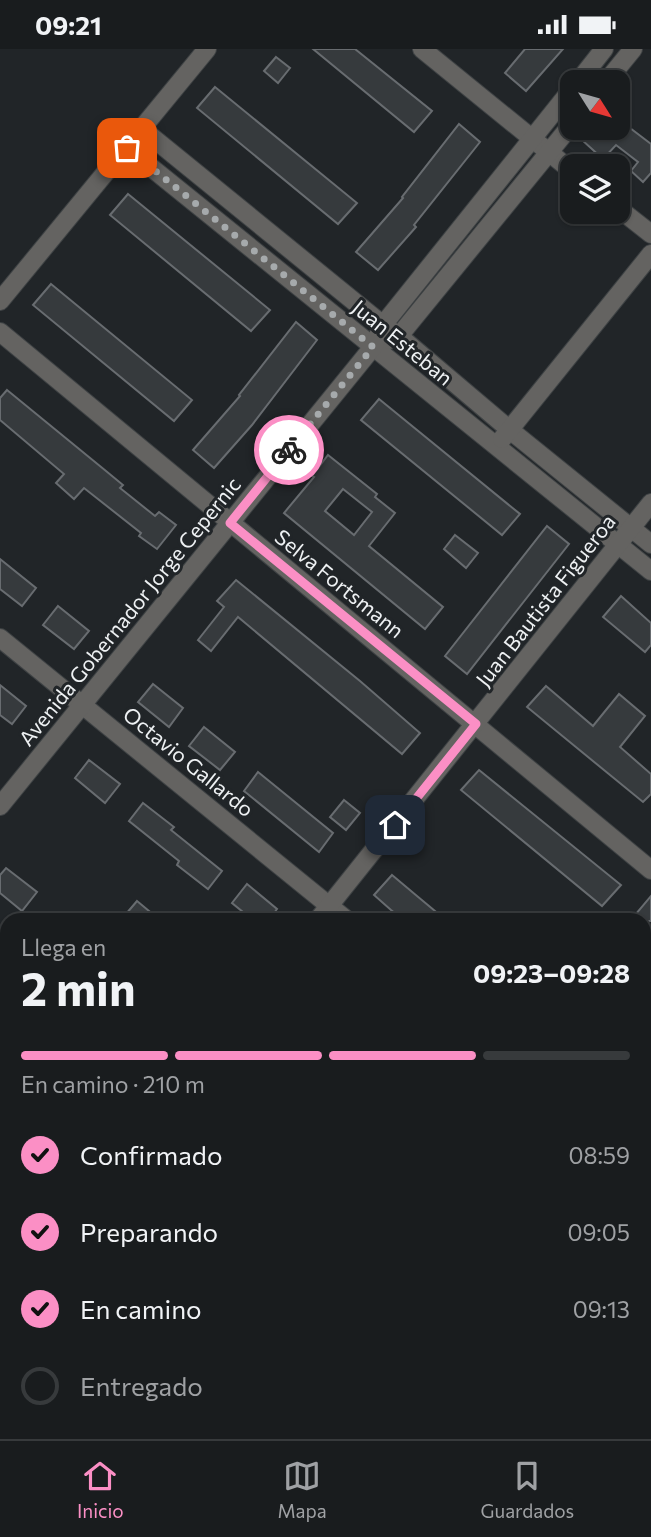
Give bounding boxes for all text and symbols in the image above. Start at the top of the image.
text: 09:21 [35,9,102,40]
north arrow [560,70,630,140]
map controls [560,70,630,224]
pin [97,118,157,178]
icon: bag [108,129,146,167]
button: layers [560,154,630,224]
street label: Juan Esteban [348,294,458,390]
courier [254,415,324,485]
icon: bike [270,431,308,469]
street label: Avenida Gobernador Jorge Cepernic [13,472,245,750]
street label: Juan Bautista Figueroa [470,509,620,691]
street label: Selva Fortsmann [271,523,409,643]
street label: Octavio Gallardo [119,701,259,821]
pin [365,795,425,855]
icon: home [376,806,414,844]
text: Llega en [21,933,106,961]
text: 09:23–09:28 [473,957,630,988]
text: 2 min [21,959,136,1015]
text: En camino · 210 m [21,1070,205,1098]
icon: check [21,1136,59,1174]
text: Confirmado [80,1139,222,1170]
text: 08:59 [568,1141,630,1169]
icon: check [21,1213,59,1251]
text: Preparando [80,1216,218,1247]
text: 09:05 [567,1218,630,1246]
icon: check [21,1290,59,1328]
text: En camino [80,1293,202,1324]
text: 09:13 [573,1295,630,1323]
text: Entregado [80,1370,203,1401]
tab: Inicio [77,1457,124,1522]
tab: Mapa [278,1457,327,1522]
tab: Guardados [481,1457,574,1522]

